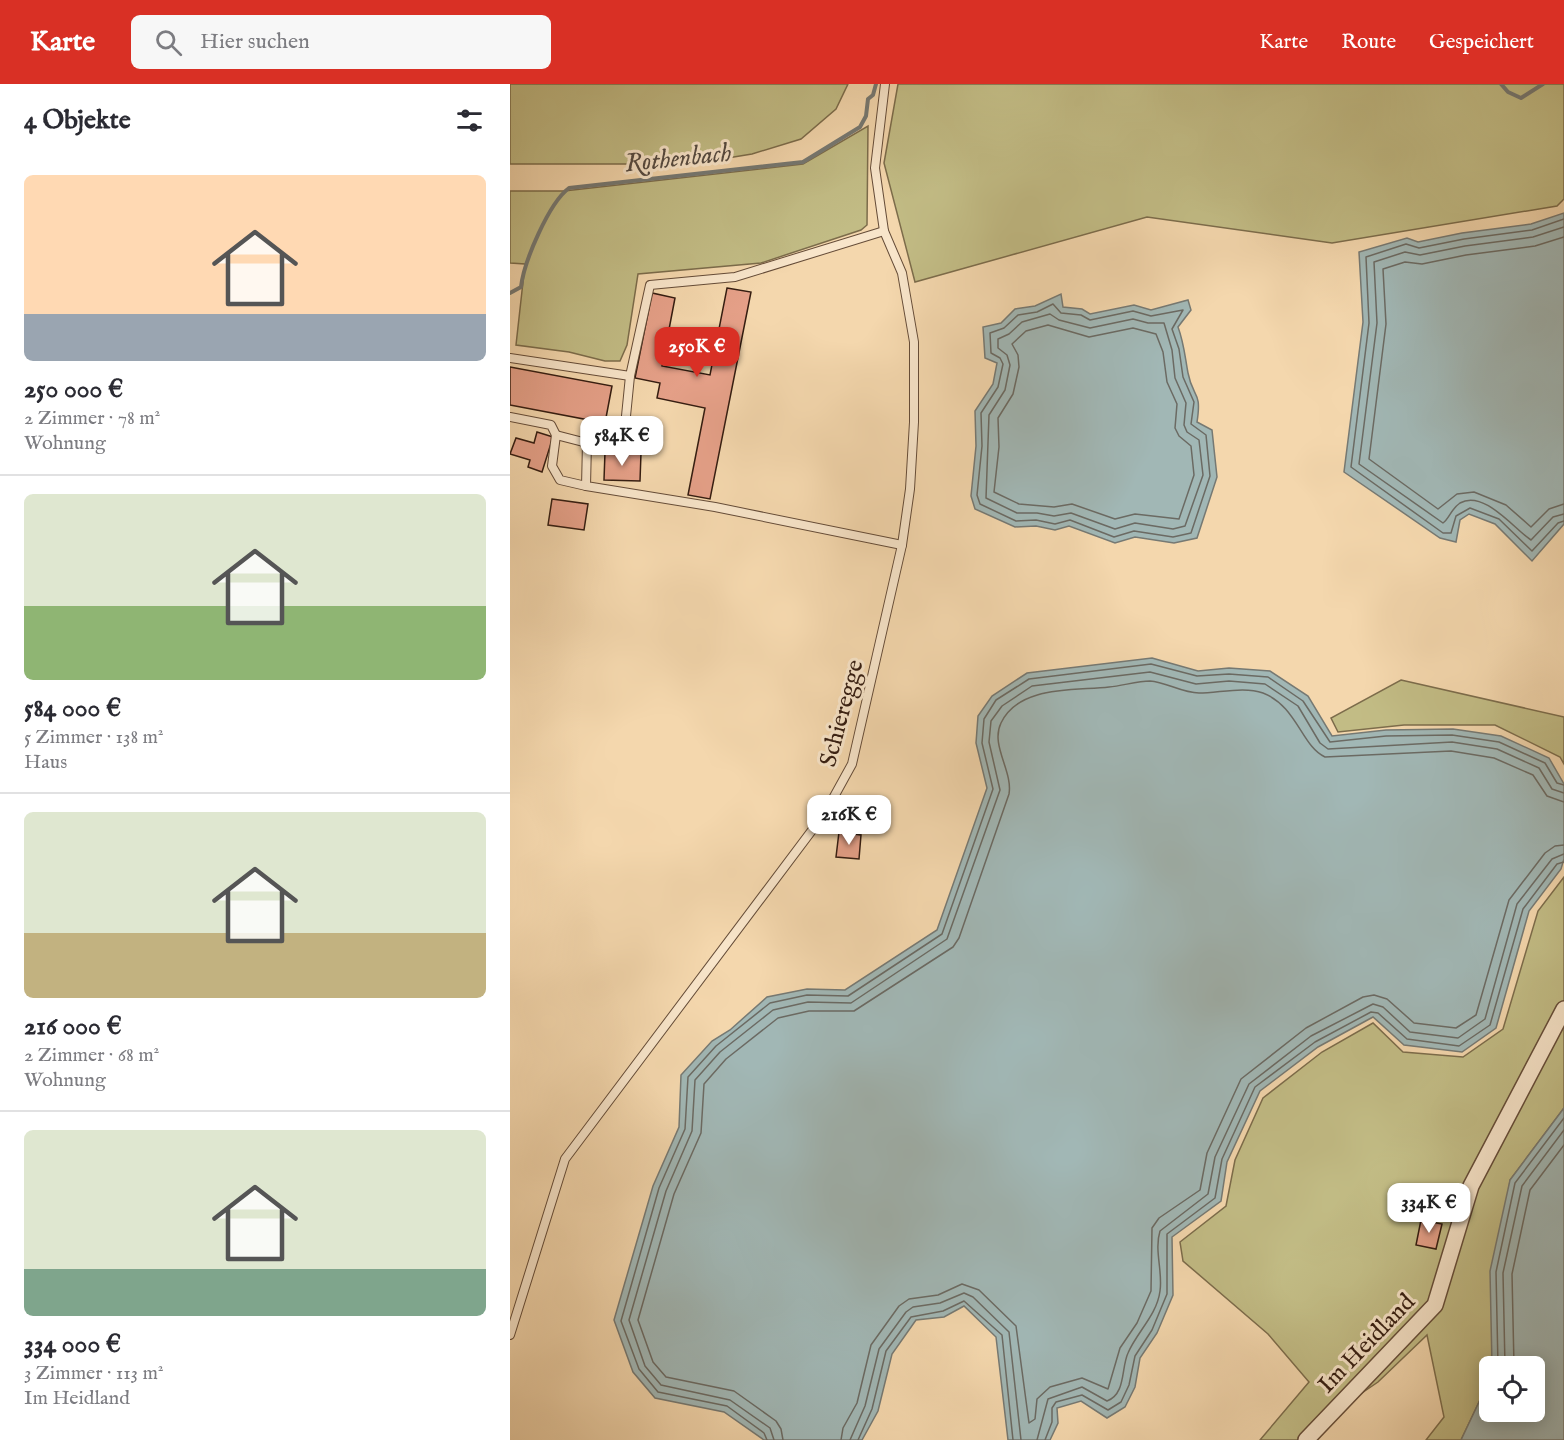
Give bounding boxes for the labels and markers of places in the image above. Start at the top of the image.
pin: 250K € [648,327,746,378]
pin: 584K € [573,416,671,467]
pin: 216K € [800,795,898,846]
pin: 334K € [1380,1183,1478,1234]

